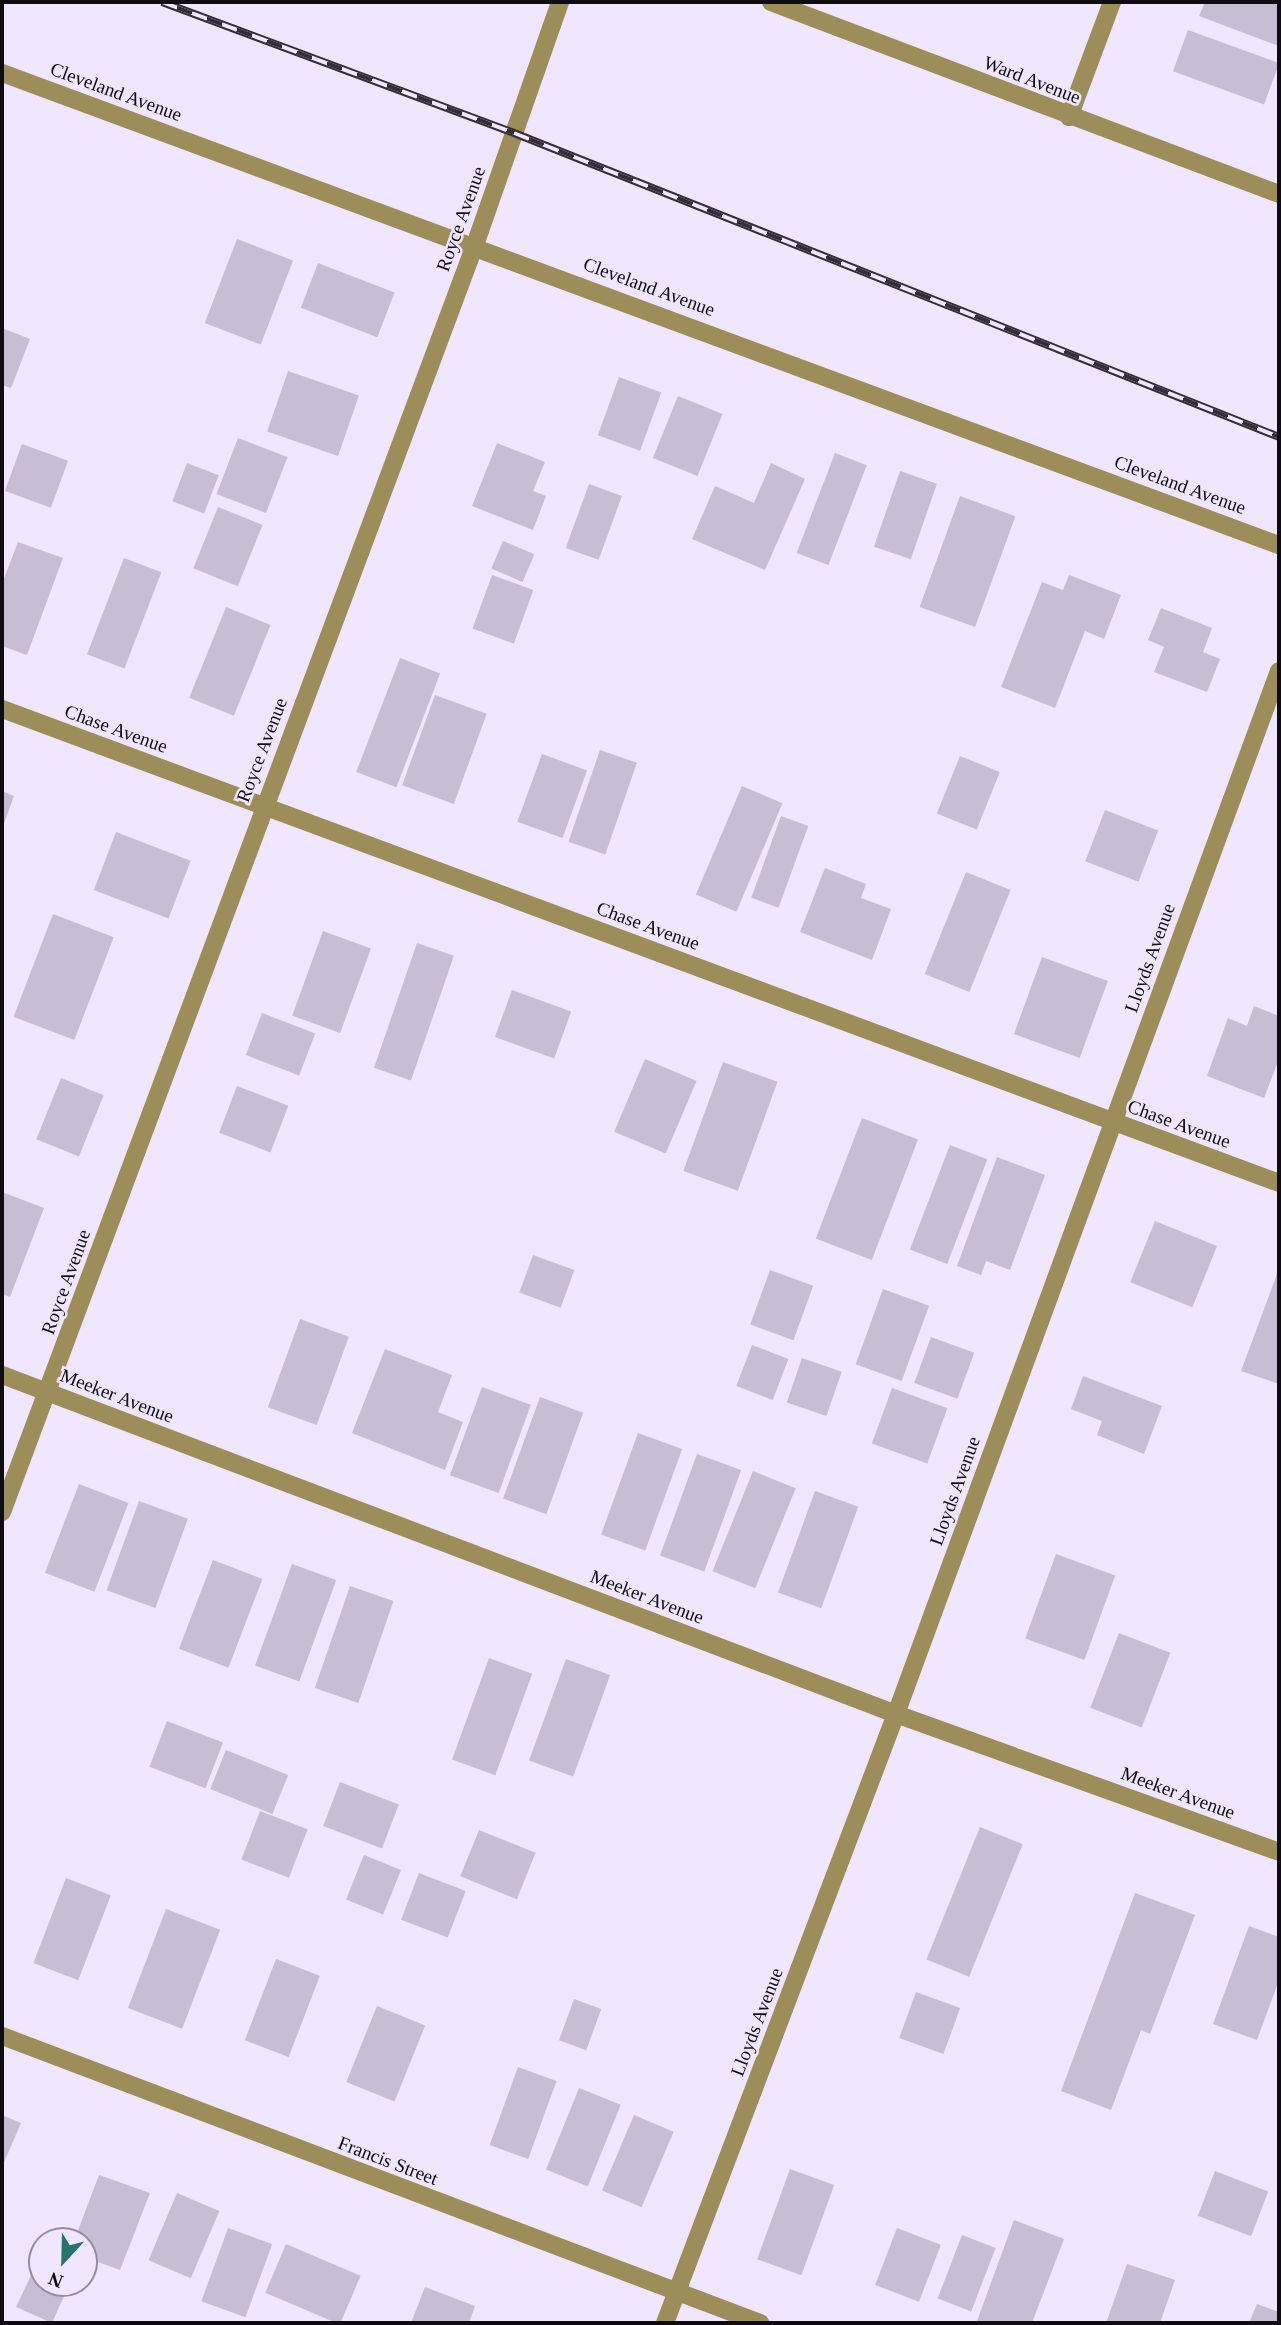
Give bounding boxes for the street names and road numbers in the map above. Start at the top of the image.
street label: Ward Avenue [980,51,1084,109]
street label: Cleveland Avenue [47,57,185,127]
street label: Royce Avenue [431,163,491,275]
street label: Cleveland Avenue [580,252,718,322]
street label: Cleveland Avenue [1111,450,1249,520]
street label: Royce Avenue [231,694,293,806]
street label: Chase Avenue [61,700,171,758]
street label: Chase Avenue [593,897,703,955]
street label: Lloyds Avenue [1120,900,1180,1016]
street label: Chase Avenue [1124,1095,1234,1153]
street label: Royce Avenue [36,1226,96,1338]
street label: Meeker Avenue [57,1364,177,1428]
street label: Lloyds Avenue [925,1433,985,1549]
street label: Meeker Avenue [587,1565,707,1629]
street label: Meeker Avenue [1118,1762,1238,1824]
street label: Lloyds Avenue [726,1964,788,2080]
street label: Francis Street [335,2132,441,2190]

